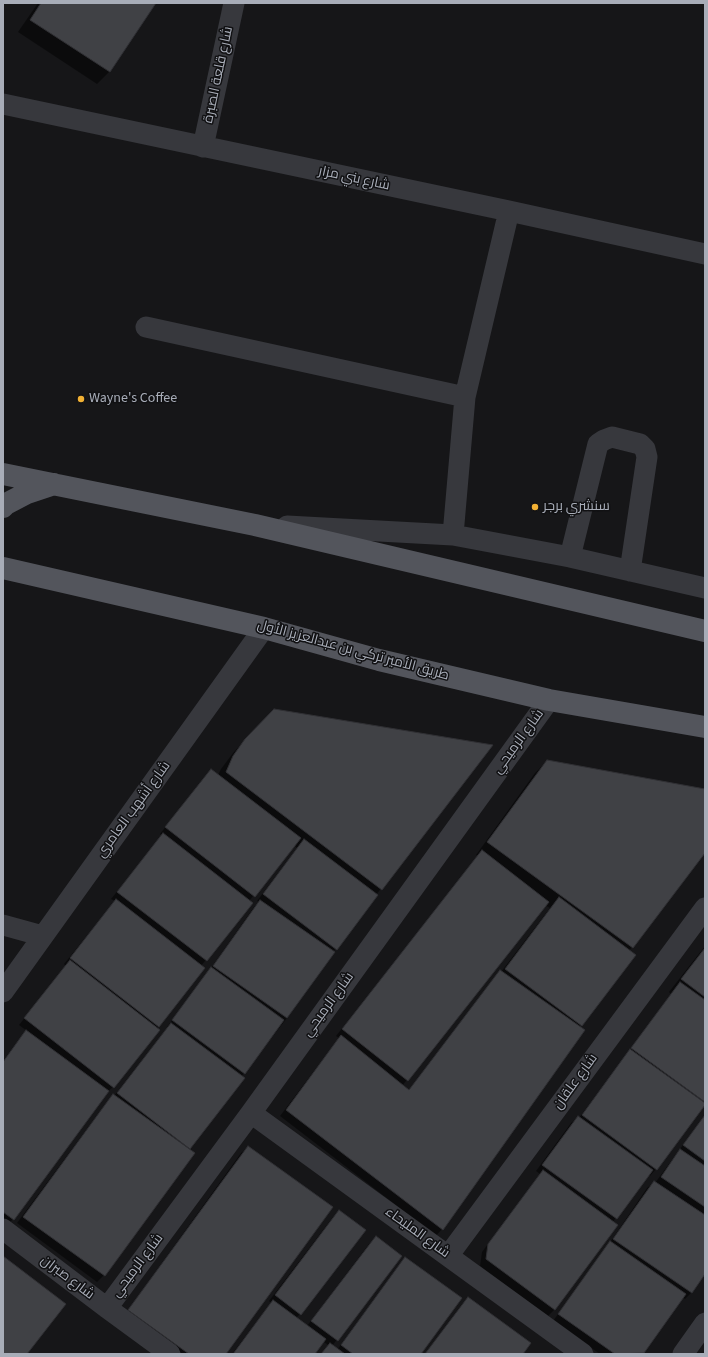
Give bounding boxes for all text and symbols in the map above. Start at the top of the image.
street label: شارع قلعة الصبرة [201,25,237,125]
street label: شارع بني مزار [317,163,391,195]
place label: Wayne's Coffee [89,391,177,407]
marker: Wayne's Coffee [76,394,86,404]
place label: سنشري برجر [543,499,610,515]
marker: سنشري برجر [530,502,540,512]
street label: طريق الأمير تركي بن عبدالعزيز الأول [255,617,451,685]
street label: شارع الرميحي [490,706,548,778]
street label: شارع أشهب العامري [93,758,175,862]
street label: شارع الرميحي [300,969,358,1041]
street label: شارع علقان [550,1051,602,1113]
street label: شارع المليحاء [381,1204,453,1262]
street label: شارع الرميحي [109,1231,167,1301]
street label: شارع صبران [37,1252,97,1304]

